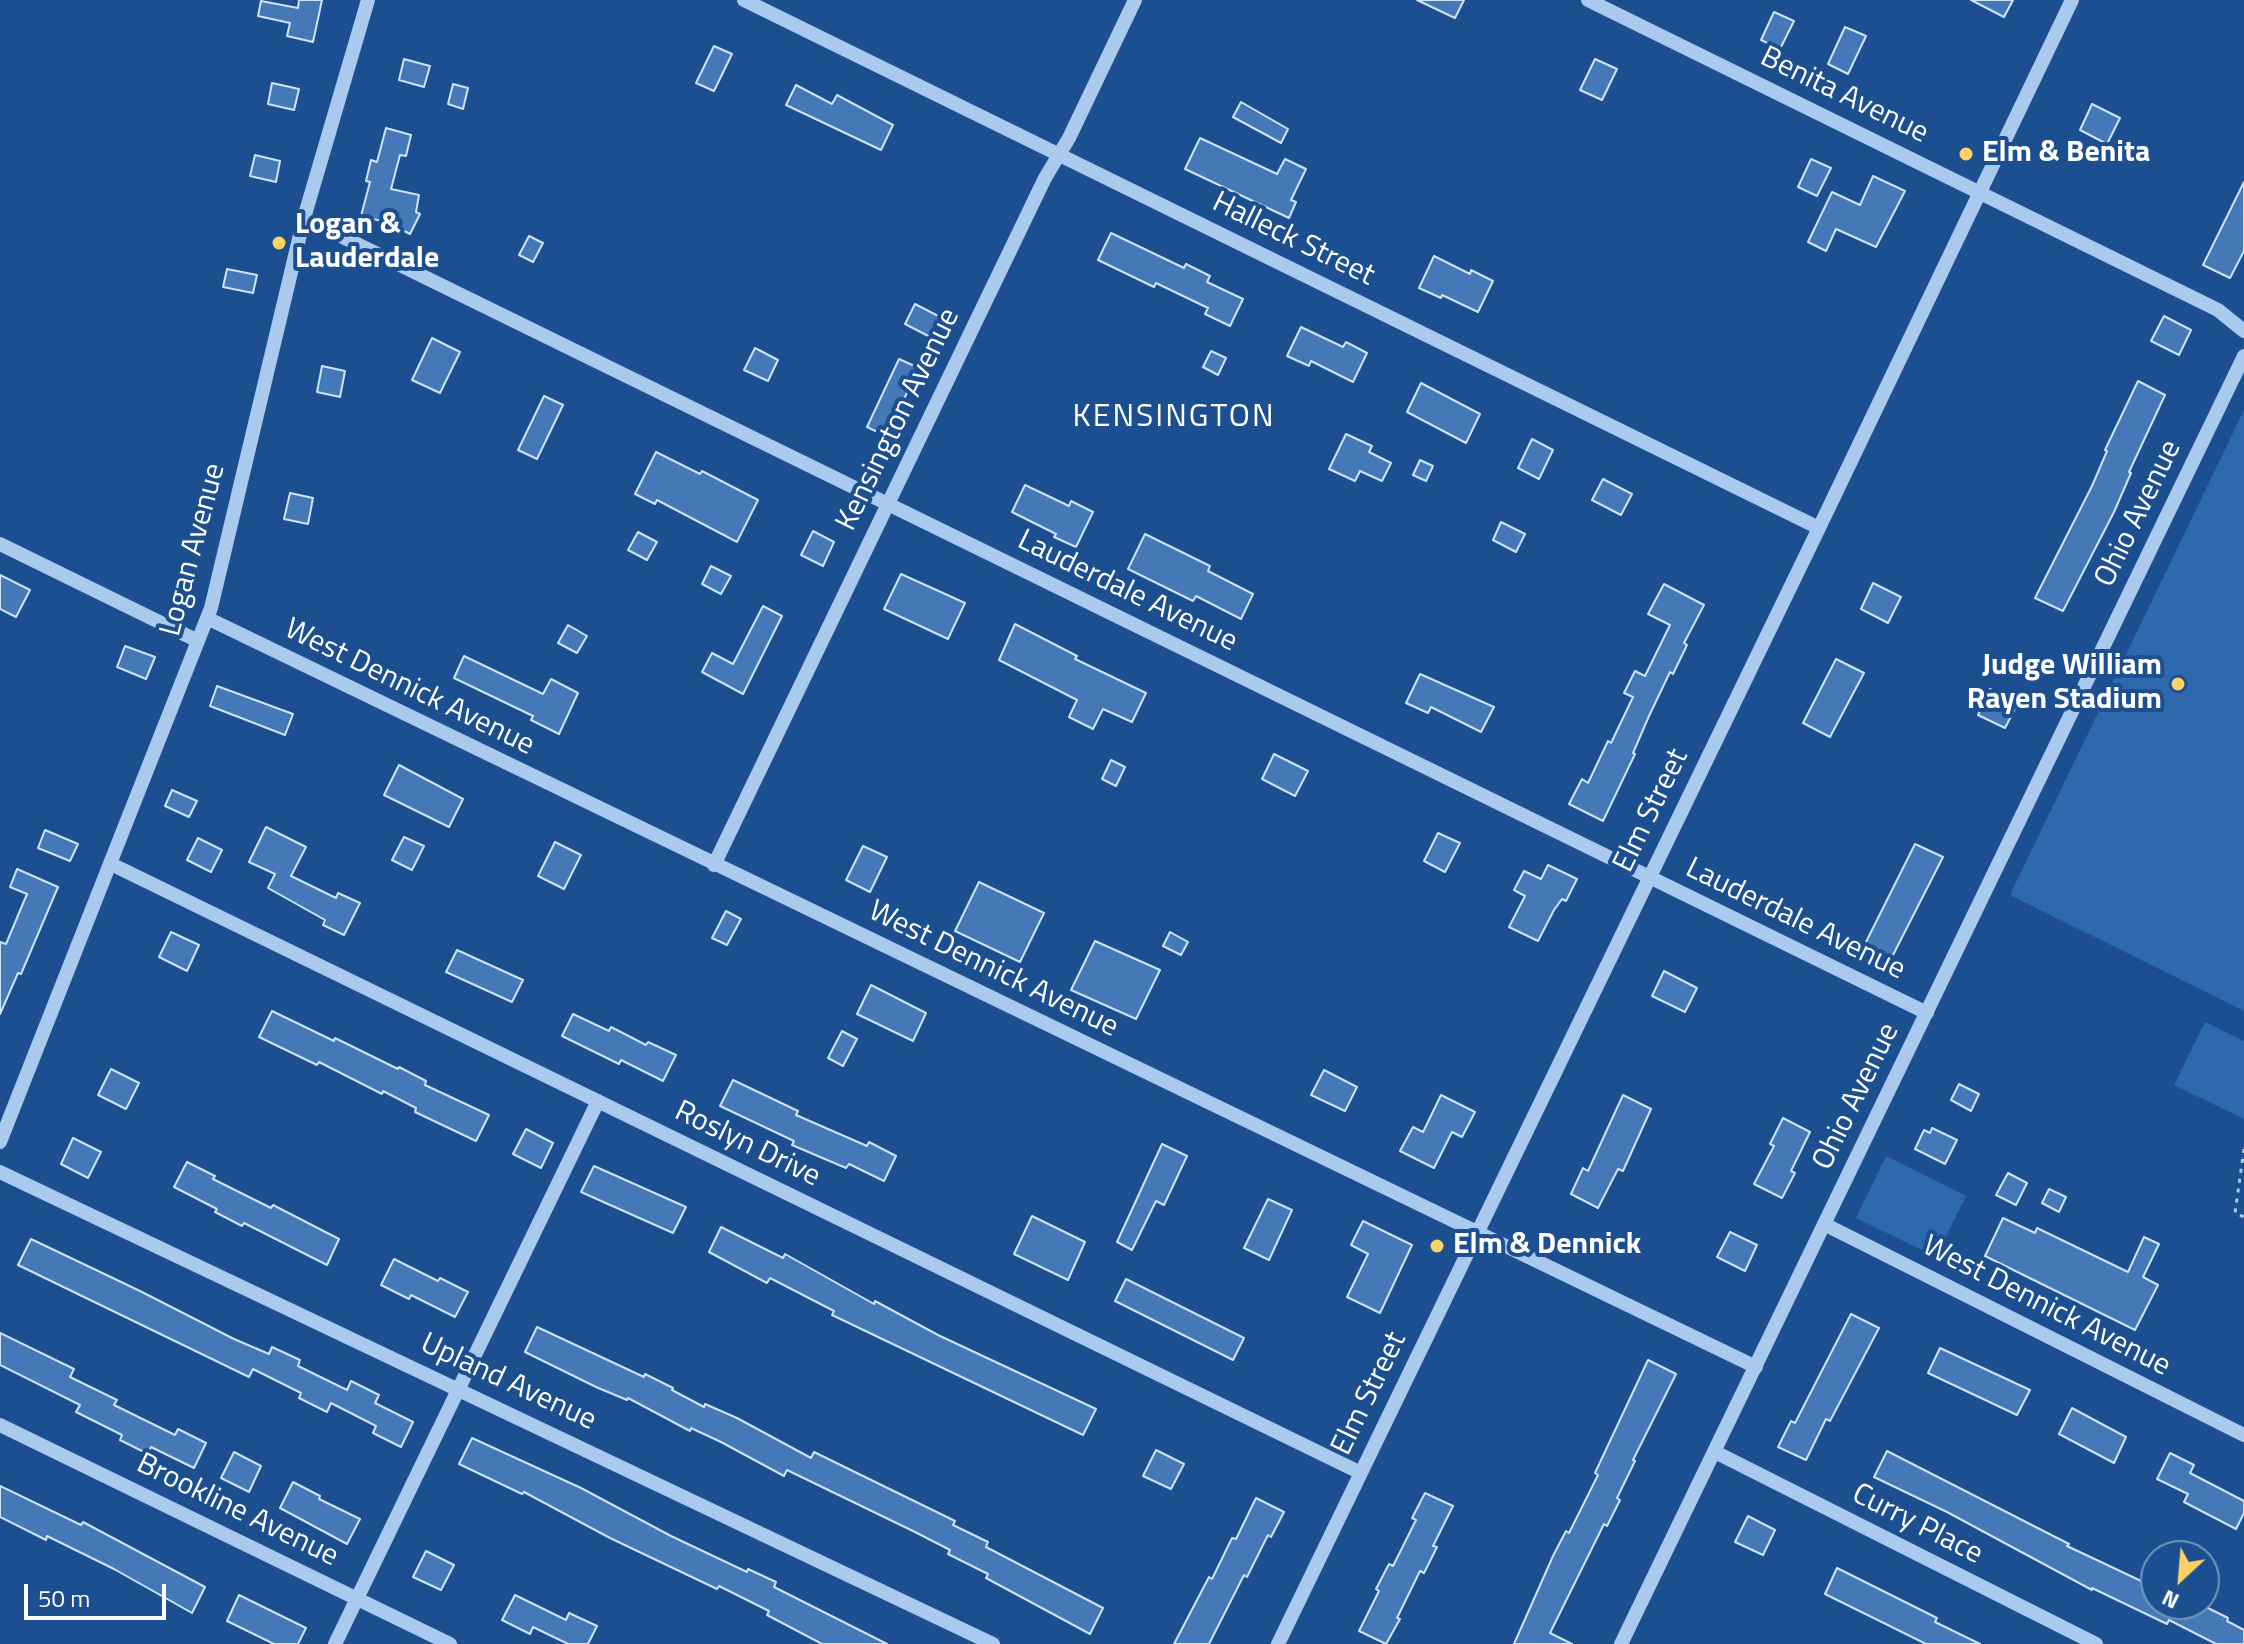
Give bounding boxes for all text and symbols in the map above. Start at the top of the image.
street label: Benita Avenue [1754,40,1934,152]
place label: Elm & Benita [1982,136,2150,172]
marker: Elm & Benita [1957,145,1975,163]
street label: Halleck Street [1206,185,1380,295]
place label: Logan & Lauderdale [295,208,439,278]
marker: Logan & Lauderdale [270,234,288,252]
street label: Kensington Avenue [830,303,968,537]
district label: KENSINGTON [1072,399,1276,437]
street label: Ohio Avenue [2088,435,2190,593]
street label: Logan Avenue [154,460,234,640]
street label: Lauderdale Avenue [1011,523,1243,661]
street label: West Dennick Avenue [278,612,540,764]
place label: Judge William Rayen Stadium [1967,649,2162,720]
marker: Judge William Rayen Stadium [2169,675,2187,693]
street label: Elm Street [1607,744,1697,878]
street label: Lauderdale Avenue [1679,851,1911,989]
street label: West Dennick Avenue [862,894,1124,1046]
street label: Ohio Avenue [1806,1018,1908,1176]
street label: Roslyn Drive [668,1094,826,1196]
place label: Elm & Dennick [1453,1228,1641,1264]
street label: West Dennick Avenue [1916,1229,2176,1385]
marker: Elm & Dennick [1428,1237,1446,1255]
street label: Upland Avenue [415,1327,601,1439]
street label: Elm Street [1325,1327,1415,1461]
street label: Brookline Avenue [130,1447,344,1575]
street label: Curry Place [1846,1477,1988,1573]
north arrow [2140,1540,2220,1620]
scale bar [28,1568,170,1618]
text: 50 m [38,1580,90,1616]
text: N [2156,1581,2185,1618]

